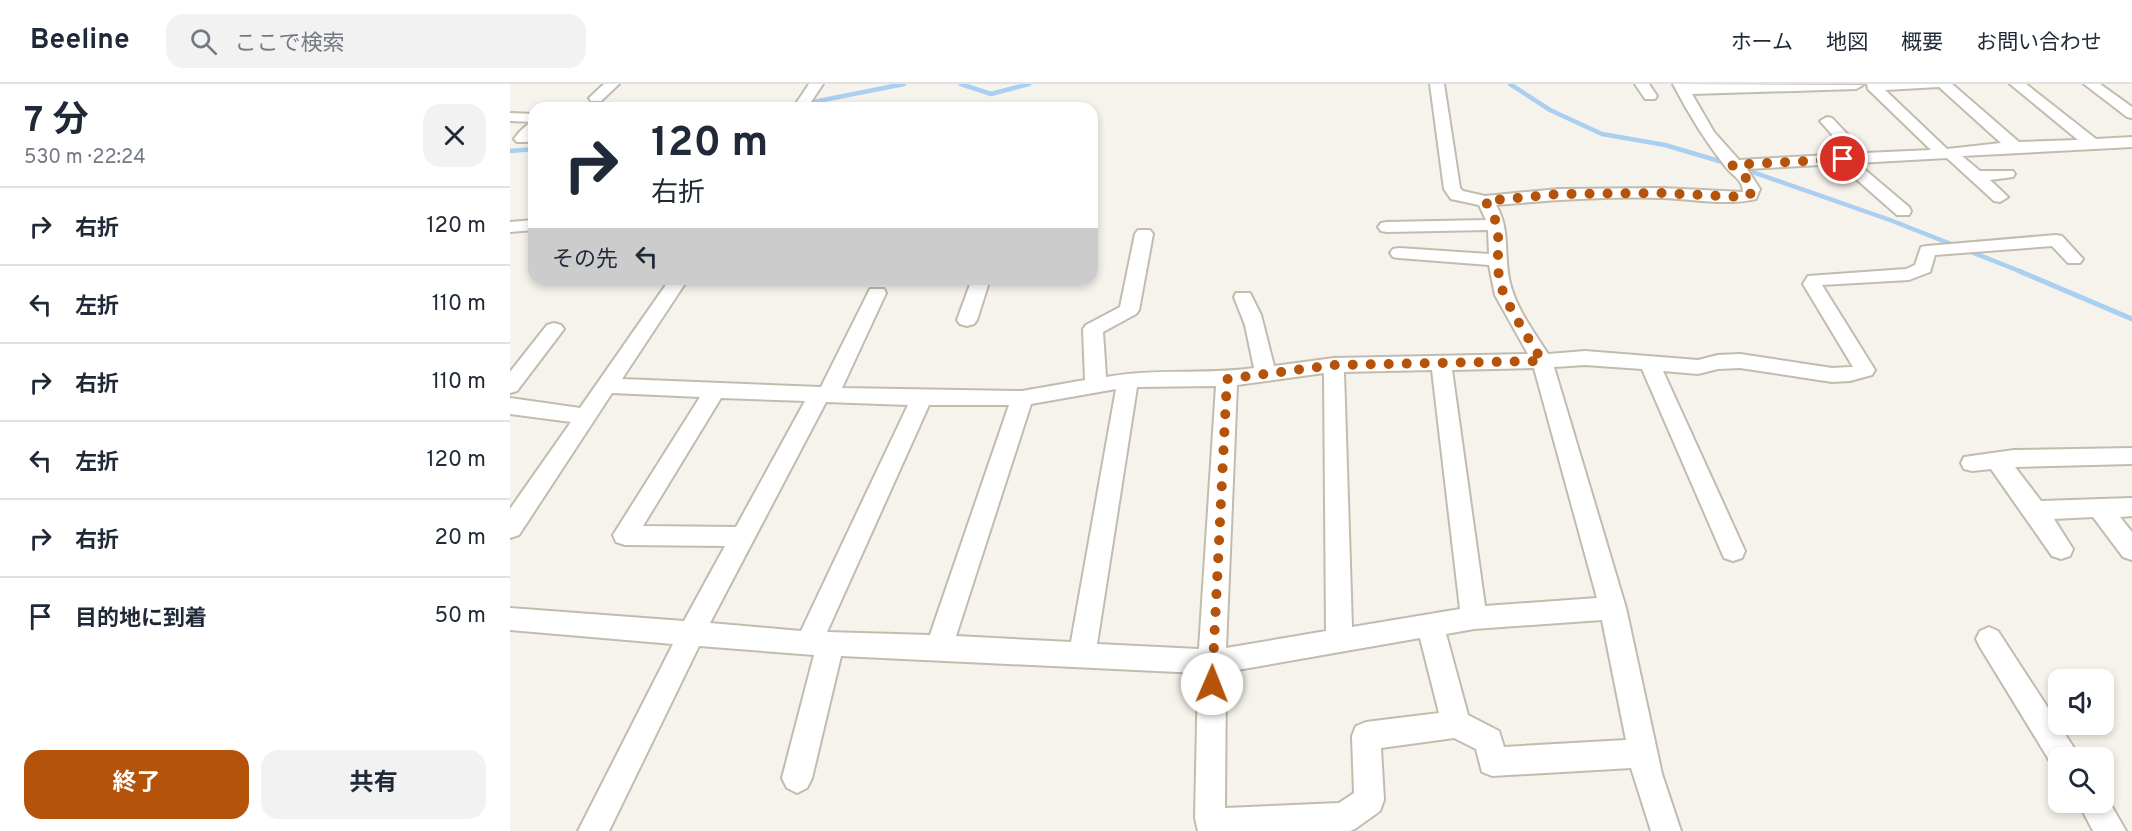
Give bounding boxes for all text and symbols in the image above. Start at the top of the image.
search box [166,14,586,68]
text: Beeline [30,23,130,59]
icon: search [187,25,220,58]
text: ホーム [1731,30,1793,57]
text: 地図 [1826,30,1868,57]
text: 概要 [1901,30,1943,57]
text: お問い合わせ [1976,30,2102,57]
text: ここで検索 [235,31,345,58]
text: 7 分 [24,99,88,145]
button: close [423,104,486,167]
text: 120 m [651,118,768,171]
icon: right [552,126,630,204]
pin [1817,133,1868,184]
icon: arrive [1826,142,1859,175]
text: 530 m · 22:24 [24,145,146,171]
text: 右折 [651,177,705,211]
icon: right [24,210,57,243]
text: 120 m [426,213,486,240]
text: 右折 [75,216,119,243]
icon: left [630,240,663,273]
text: その先 [552,247,618,274]
icon: left [24,288,57,321]
text: 110 m [432,291,486,318]
text: 左折 [75,294,119,321]
icon: right [24,366,57,399]
text: 110 m [432,369,486,396]
text: 右折 [75,372,119,399]
icon: left [24,444,57,477]
text: 120 m [426,447,486,474]
text: 左折 [75,450,119,477]
icon: right [24,522,57,555]
text: 20 m [435,525,486,552]
text: 右折 [75,528,119,555]
icon: arrive [24,600,57,633]
text: 50 m [434,603,486,630]
text: 目的地に到着 [75,606,207,633]
position arrow [1180,652,1244,716]
map controls [2048,669,2114,813]
button: sound [2048,669,2114,735]
button: search [2048,747,2114,813]
button: 終了 [24,750,249,819]
button: 共有 [261,750,486,819]

